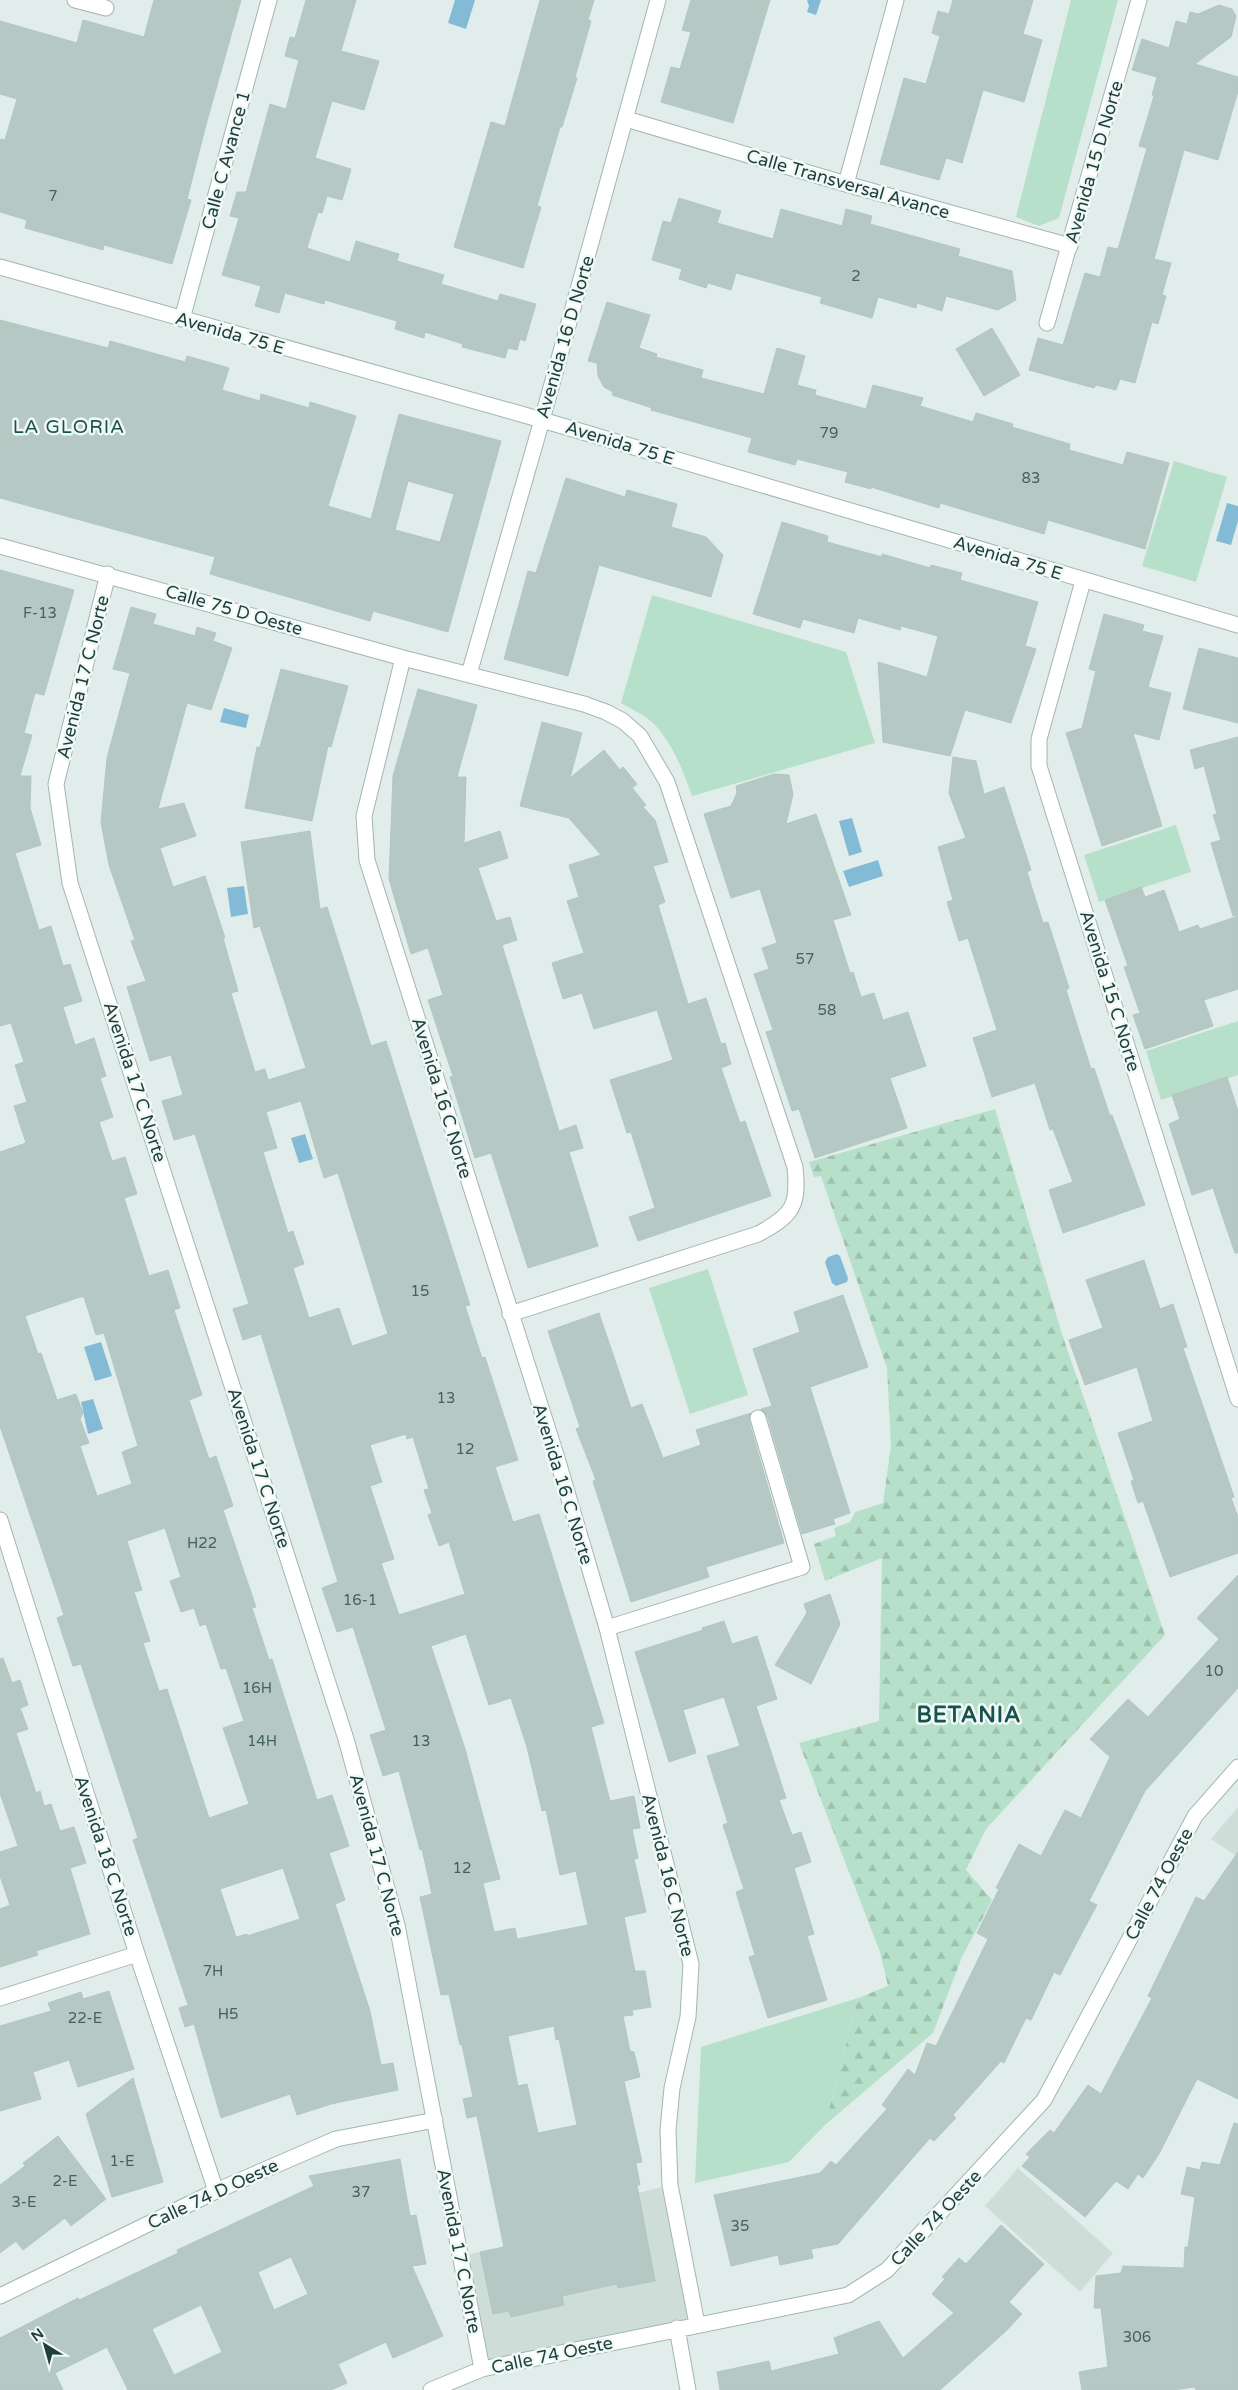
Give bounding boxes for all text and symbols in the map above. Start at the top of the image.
street label: Avenida 15 D Norte [1060,78,1128,246]
street label: Calle C Avance 1 [197,88,255,232]
street label: Calle Transversal Avance [744,144,952,224]
house number: 7 [48,187,58,205]
street label: Avenida 16 D Norte [531,253,599,421]
house number: 2 [851,267,861,285]
street label: Avenida 75 E [173,307,287,359]
district label: LA GLORIA [13,416,125,438]
street label: Avenida 75 E [563,416,677,470]
house number: 79 [820,424,838,442]
house number: 83 [1022,469,1040,487]
street label: Avenida 75 E [951,531,1065,585]
street label: Calle 75 D Oeste [163,580,305,640]
street label: Avenida 17 C Norte [52,593,114,761]
house number: F-13 [23,604,57,622]
street label: Avenida 15 C Norte [1075,908,1145,1074]
house number: 57 [796,950,814,968]
street label: Avenida 17 C Norte [99,999,171,1165]
house number: 58 [818,1001,836,1019]
street label: Avenida 16 C Norte [407,1015,477,1181]
house number: 15 [411,1282,429,1300]
street label: Avenida 17 C Norte [223,1385,295,1551]
house number: 13 [437,1389,455,1407]
street label: Avenida 16 C Norte [528,1401,598,1567]
house number: 12 [456,1440,474,1458]
house number: H22 [187,1534,217,1552]
house number: 16-1 [343,1591,377,1609]
house number: 10 [1205,1662,1223,1680]
house number: 16H [242,1679,272,1697]
district label: BETANIA [916,1702,1022,1728]
house number: 14H [247,1732,277,1750]
house number: 13 [412,1732,430,1750]
street label: Avenida 17 C Norte [345,1771,409,1939]
street label: Avenida 18 C Norte [70,1773,142,1939]
street label: Avenida 16 C Norte [637,1791,699,1959]
street label: Calle 74 Oeste [1120,1824,1198,1944]
house number: 12 [453,1859,471,1877]
house number: 7H [203,1962,223,1980]
house number: H5 [218,2005,238,2023]
house number: 22-E [68,2009,102,2027]
house number: 1-E [109,2152,135,2170]
street label: Calle 74 D Oeste [144,2154,282,2234]
street label: Calle 74 Oeste [886,2165,986,2271]
street label: Avenida 17 C Norte [432,2167,486,2335]
house number: 2-E [52,2172,78,2190]
house number: 37 [352,2183,370,2201]
house number: 3-E [11,2193,37,2211]
house number: 35 [731,2217,749,2235]
north arrow [20,2320,70,2370]
text: N [28,2325,47,2345]
house number: 306 [1123,2328,1151,2346]
street label: Calle 74 Oeste [489,2331,615,2379]

